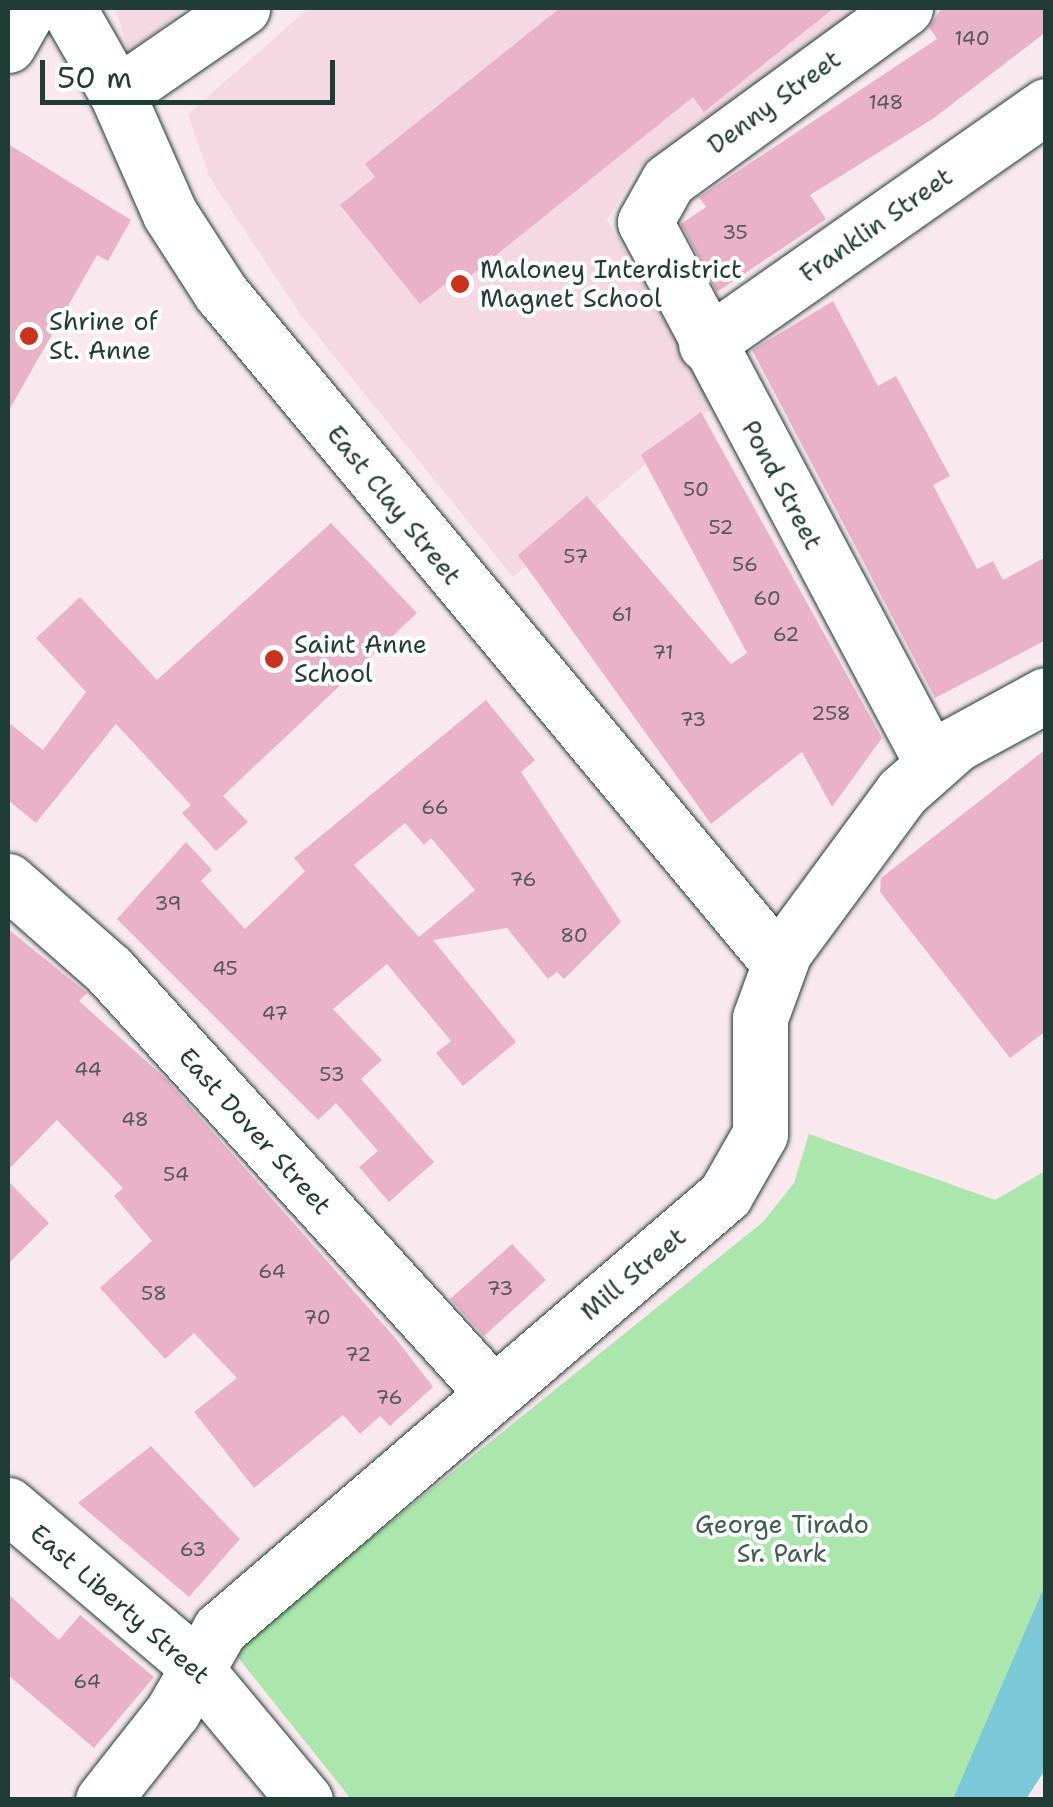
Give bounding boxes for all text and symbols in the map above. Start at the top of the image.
house number: 140 [954,26,990,50]
scale bar [45,40,340,102]
street label: Denny Street [702,44,846,160]
text: 50 m [57,57,132,98]
house number: 148 [869,90,903,114]
street label: Franklin Street [794,161,958,289]
house number: 35 [722,220,748,244]
place label: Maloney Interdistrict Magnet School [480,255,742,314]
marker: Maloney Interdistrict Magnet School [449,273,471,295]
place label: Shrine of St. Anne [49,307,158,366]
marker: Shrine of St. Anne [18,325,40,347]
street label: Pond Street [735,415,829,555]
street label: East Clay Street [321,419,467,591]
house number: 50 [683,477,709,501]
house number: 52 [708,515,734,539]
house number: 57 [563,544,589,568]
house number: 56 [732,552,758,576]
house number: 60 [753,586,781,610]
house number: 61 [612,602,632,626]
house number: 62 [773,622,799,646]
place label: Saint Anne School [294,630,427,689]
house number: 71 [652,640,674,664]
marker: Saint Anne School [263,648,285,670]
house number: 258 [811,701,851,725]
house number: 73 [680,707,706,731]
house number: 66 [421,795,449,819]
house number: 76 [509,867,537,891]
house number: 39 [155,891,181,915]
house number: 80 [560,923,588,947]
house number: 45 [212,956,238,980]
house number: 47 [262,1001,288,1025]
street label: East Dover Street [172,1042,338,1220]
house number: 44 [74,1057,102,1081]
house number: 53 [319,1062,345,1086]
house number: 48 [121,1107,149,1131]
house number: 54 [163,1162,189,1186]
street label: Mill Street [574,1221,692,1327]
house number: 64 [258,1259,286,1283]
house number: 73 [487,1276,513,1300]
house number: 58 [141,1281,167,1305]
house number: 70 [303,1305,331,1329]
house number: 72 [345,1342,371,1366]
house number: 76 [375,1385,403,1409]
park label: George Tirado Sr. Park [695,1510,869,1569]
street label: East Liberty Street [24,1518,216,1690]
house number: 63 [180,1537,206,1561]
house number: 64 [73,1669,101,1693]

